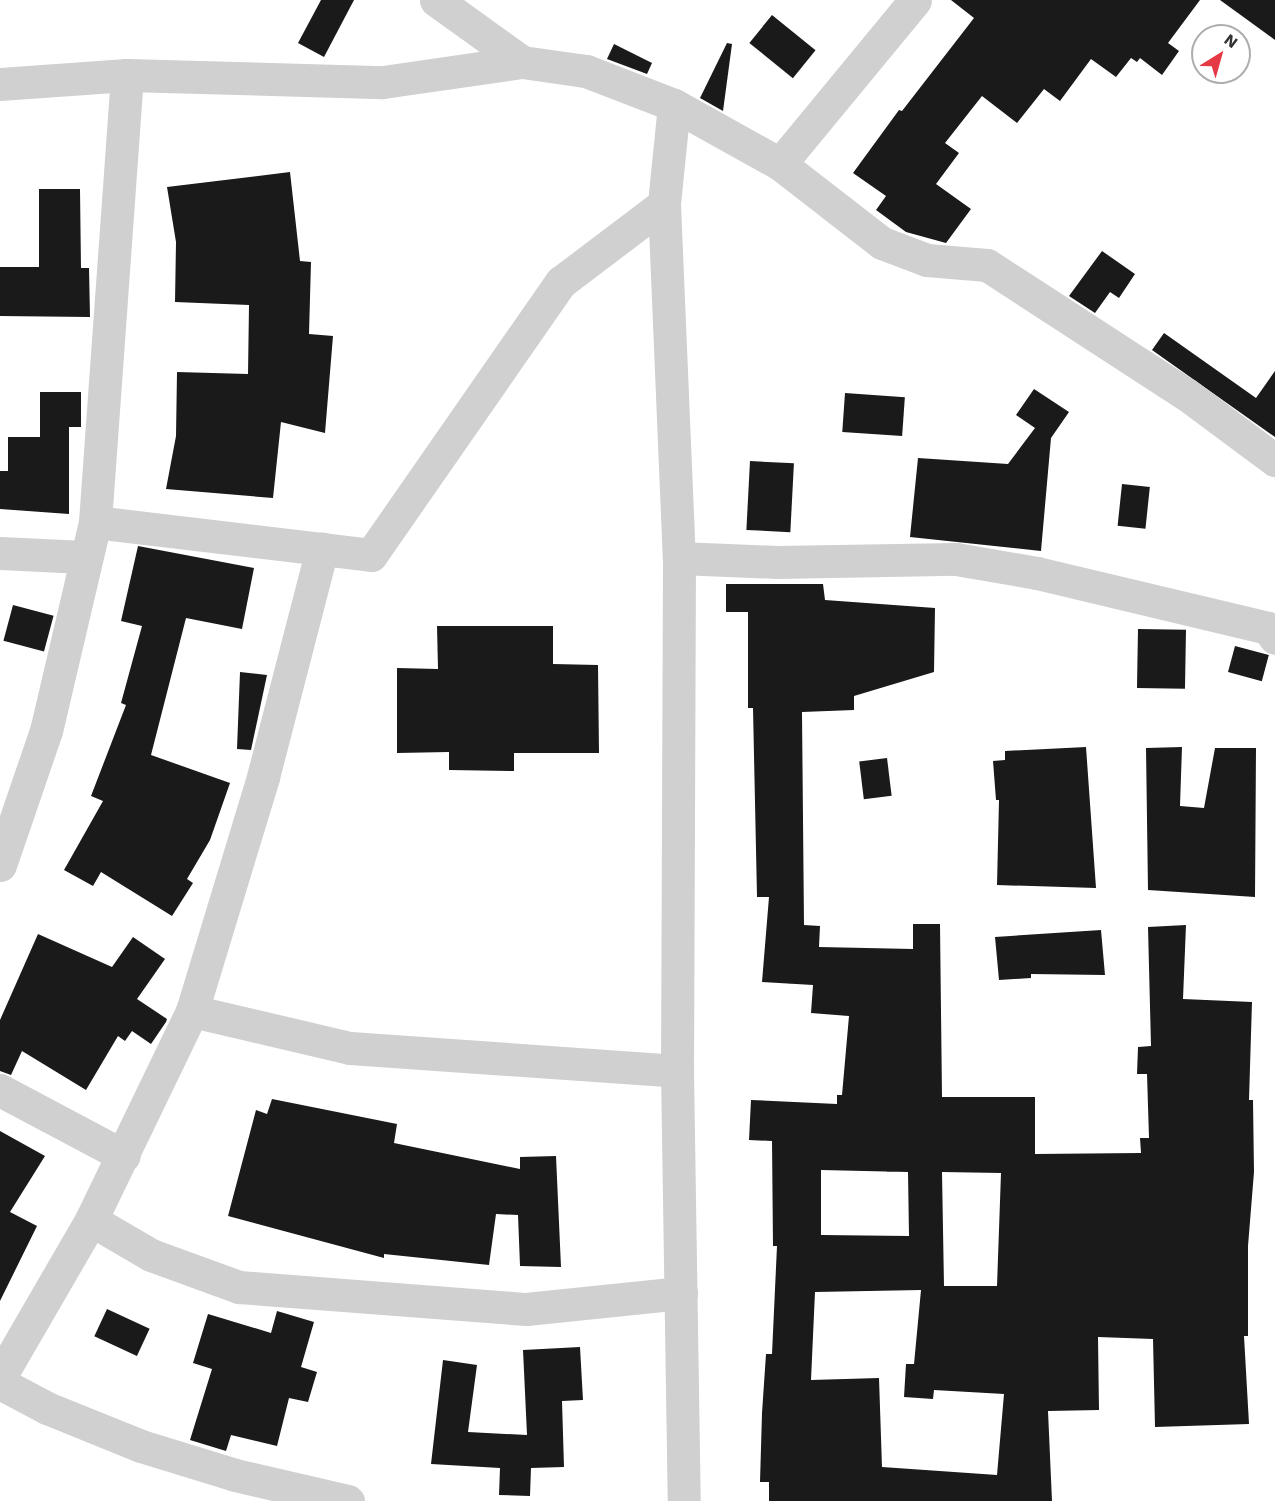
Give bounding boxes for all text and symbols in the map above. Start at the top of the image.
north arrow [1191,24,1251,84]
text: N [1220,30,1241,52]

